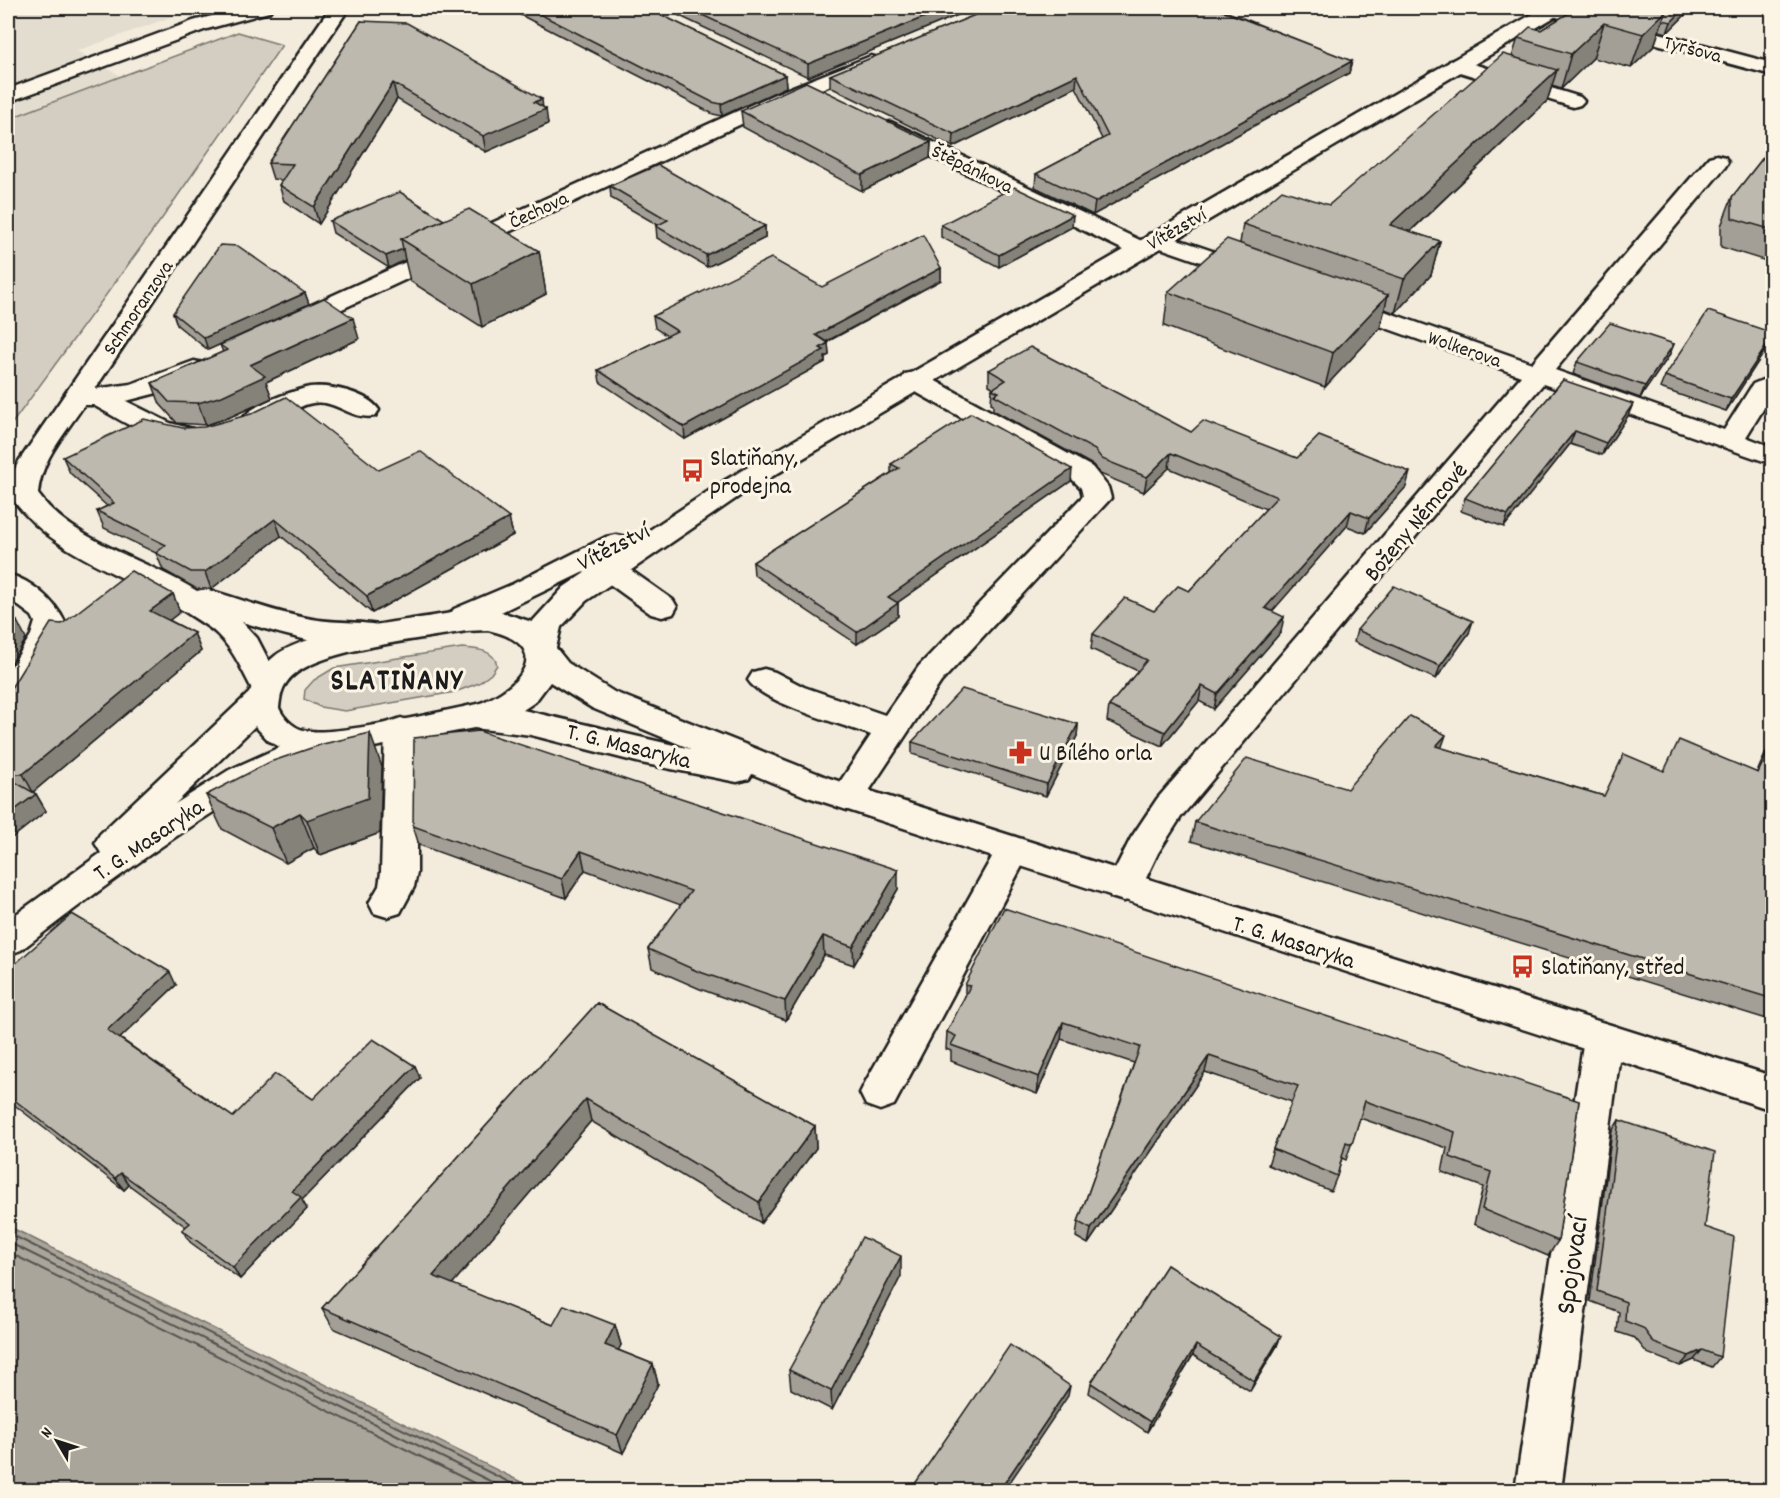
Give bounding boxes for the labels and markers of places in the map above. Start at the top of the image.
place label: Slatiňany, prodejna [710,443,799,505]
bus stop icon: Slatiňany, prodejna [679,458,705,484]
place label: U Bílého orla [1039,738,1152,772]
pharmacy icon: U Bílého orla [1008,739,1034,765]
place label: Slatiňany, střed [1541,952,1685,986]
bus stop icon: Slatiňany, střed [1510,953,1536,979]

